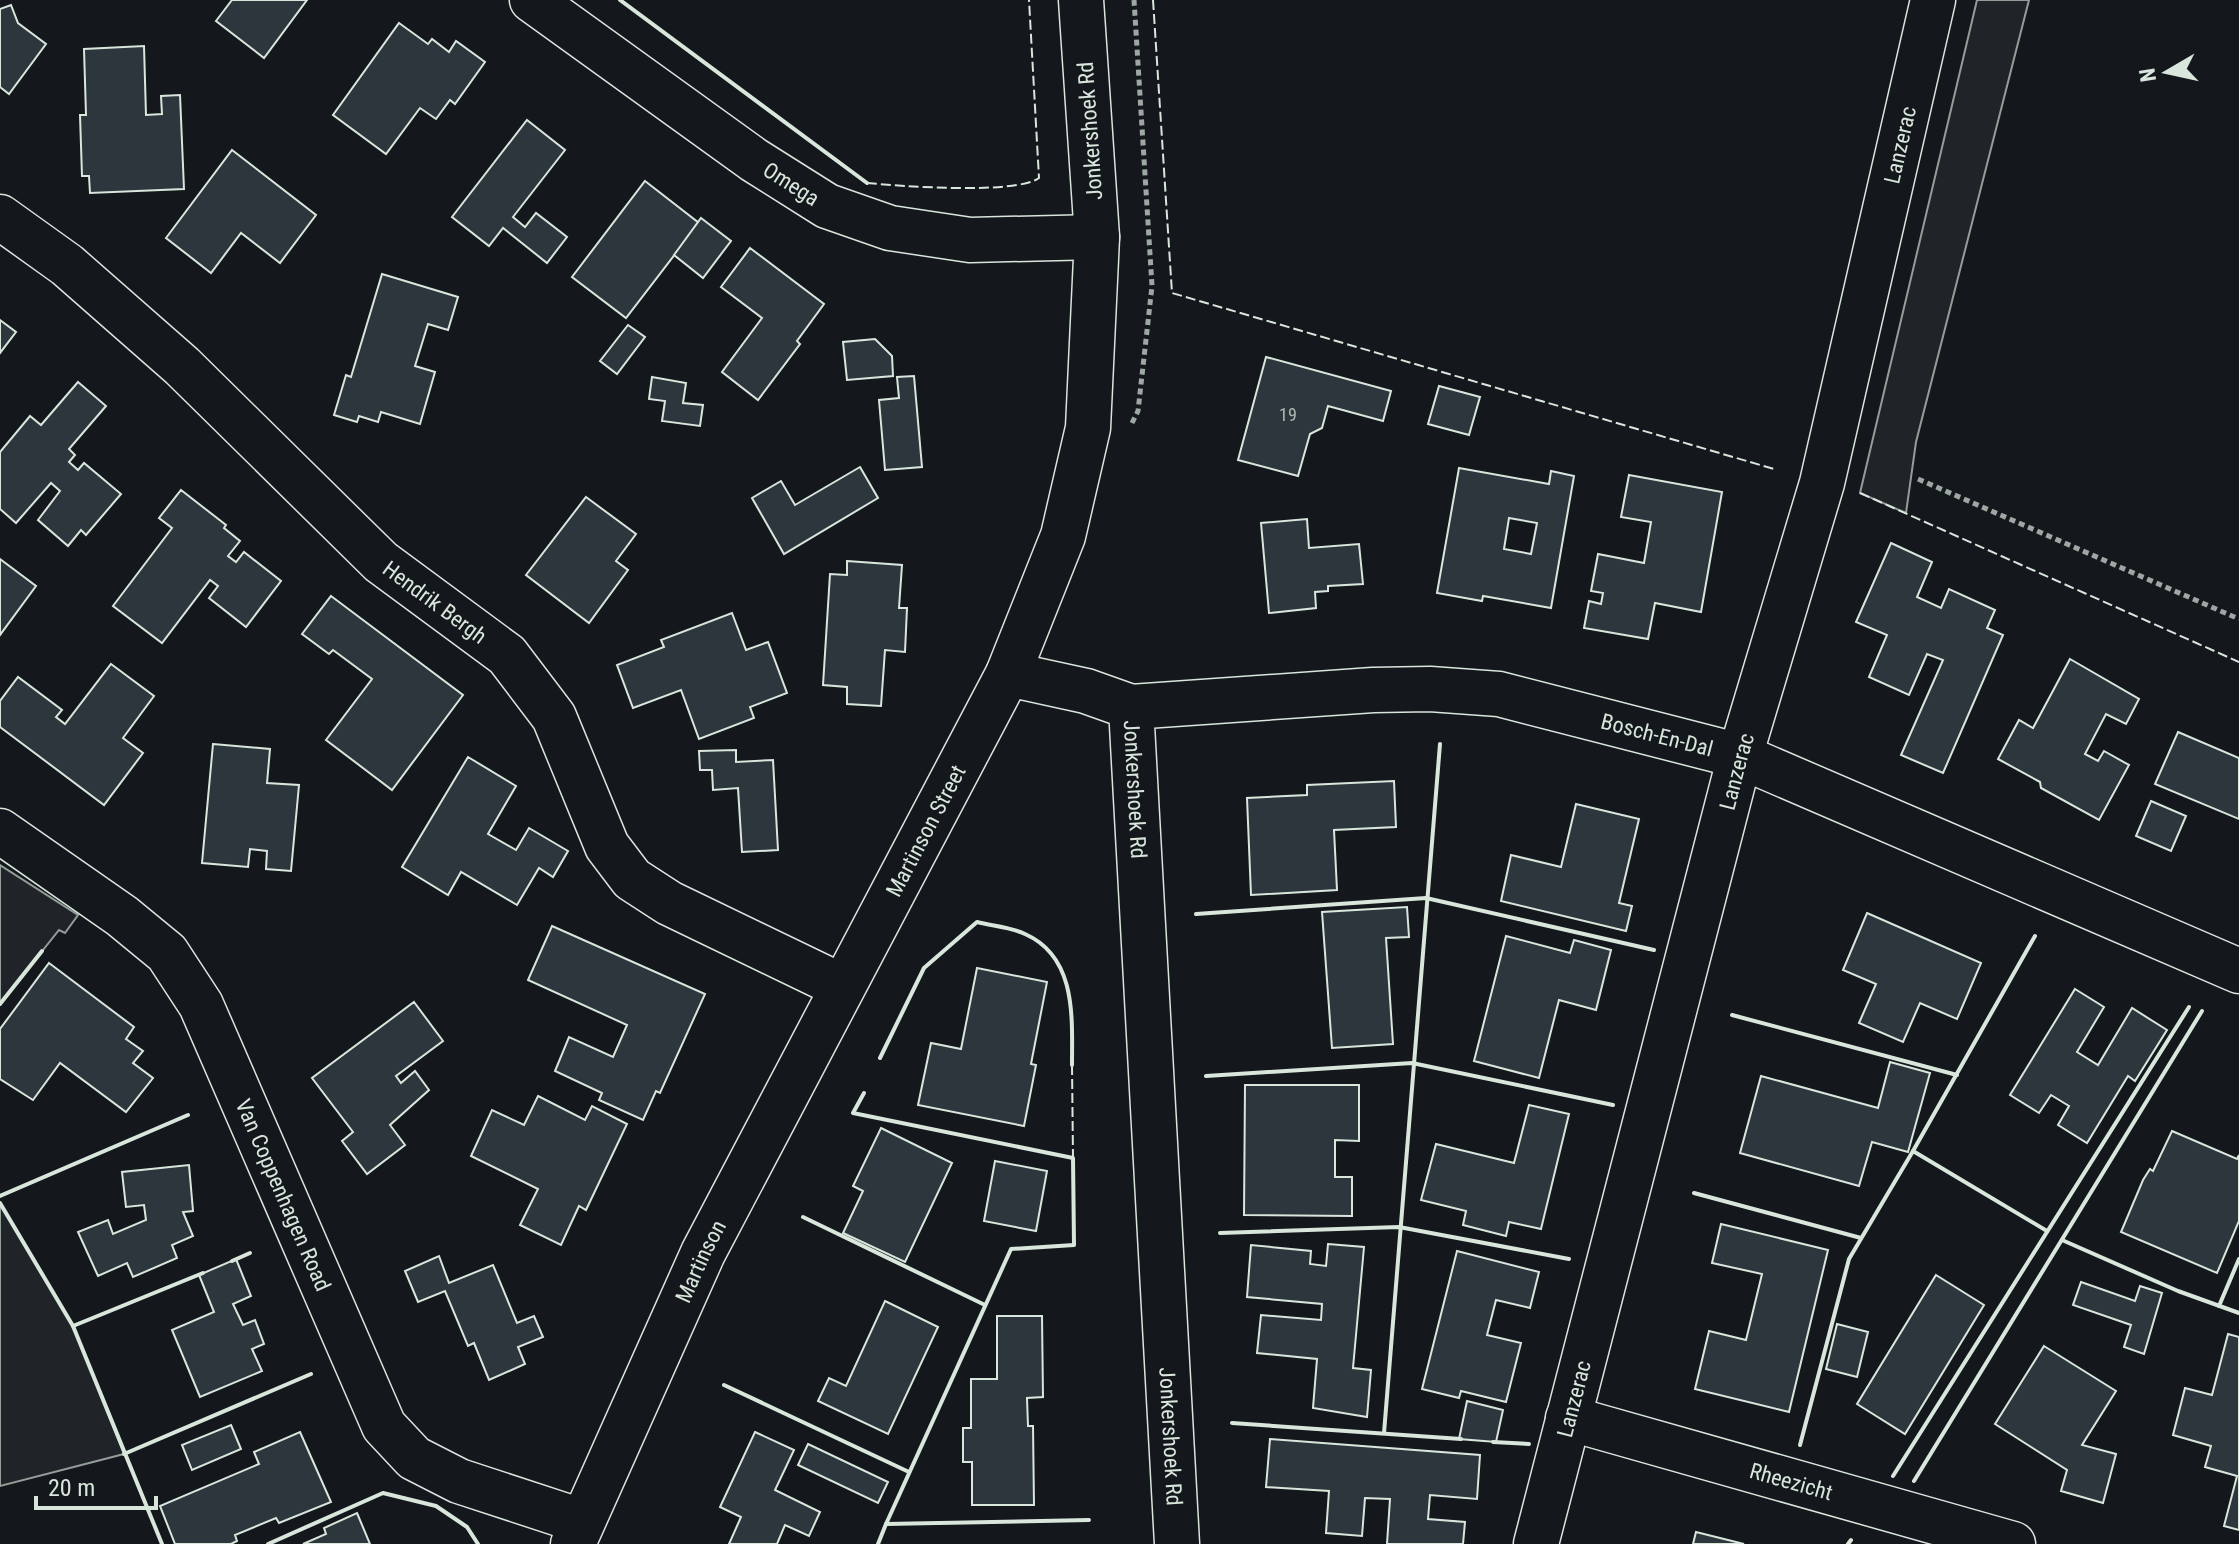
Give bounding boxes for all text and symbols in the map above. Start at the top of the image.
north arrow [2127,32,2207,112]
street label: Jonkershoek Rd [1073,61,1107,201]
text: N [2134,66,2161,84]
street label: Lanzerac [1879,104,1921,186]
street label: Omega [759,157,824,211]
house number: 19 [1279,404,1297,425]
street label: Hendrik Bergh [378,555,492,648]
street label: Bosch-En-Dal [1598,708,1716,761]
street label: Jonkershoek Rd [1119,719,1152,859]
street label: Lanzerac [1714,730,1759,813]
street label: Martinson Street [881,761,970,901]
street label: Van Coppenhagen Road [231,1095,336,1294]
street label: Martinson [670,1216,731,1306]
street label: Lanzerac [1552,1358,1596,1440]
street label: Jonkershoek Rd [1155,1366,1187,1506]
street label: Rheezicht [1747,1458,1836,1505]
scale bar [36,1460,156,1510]
text: 20 m [48,1474,95,1502]

